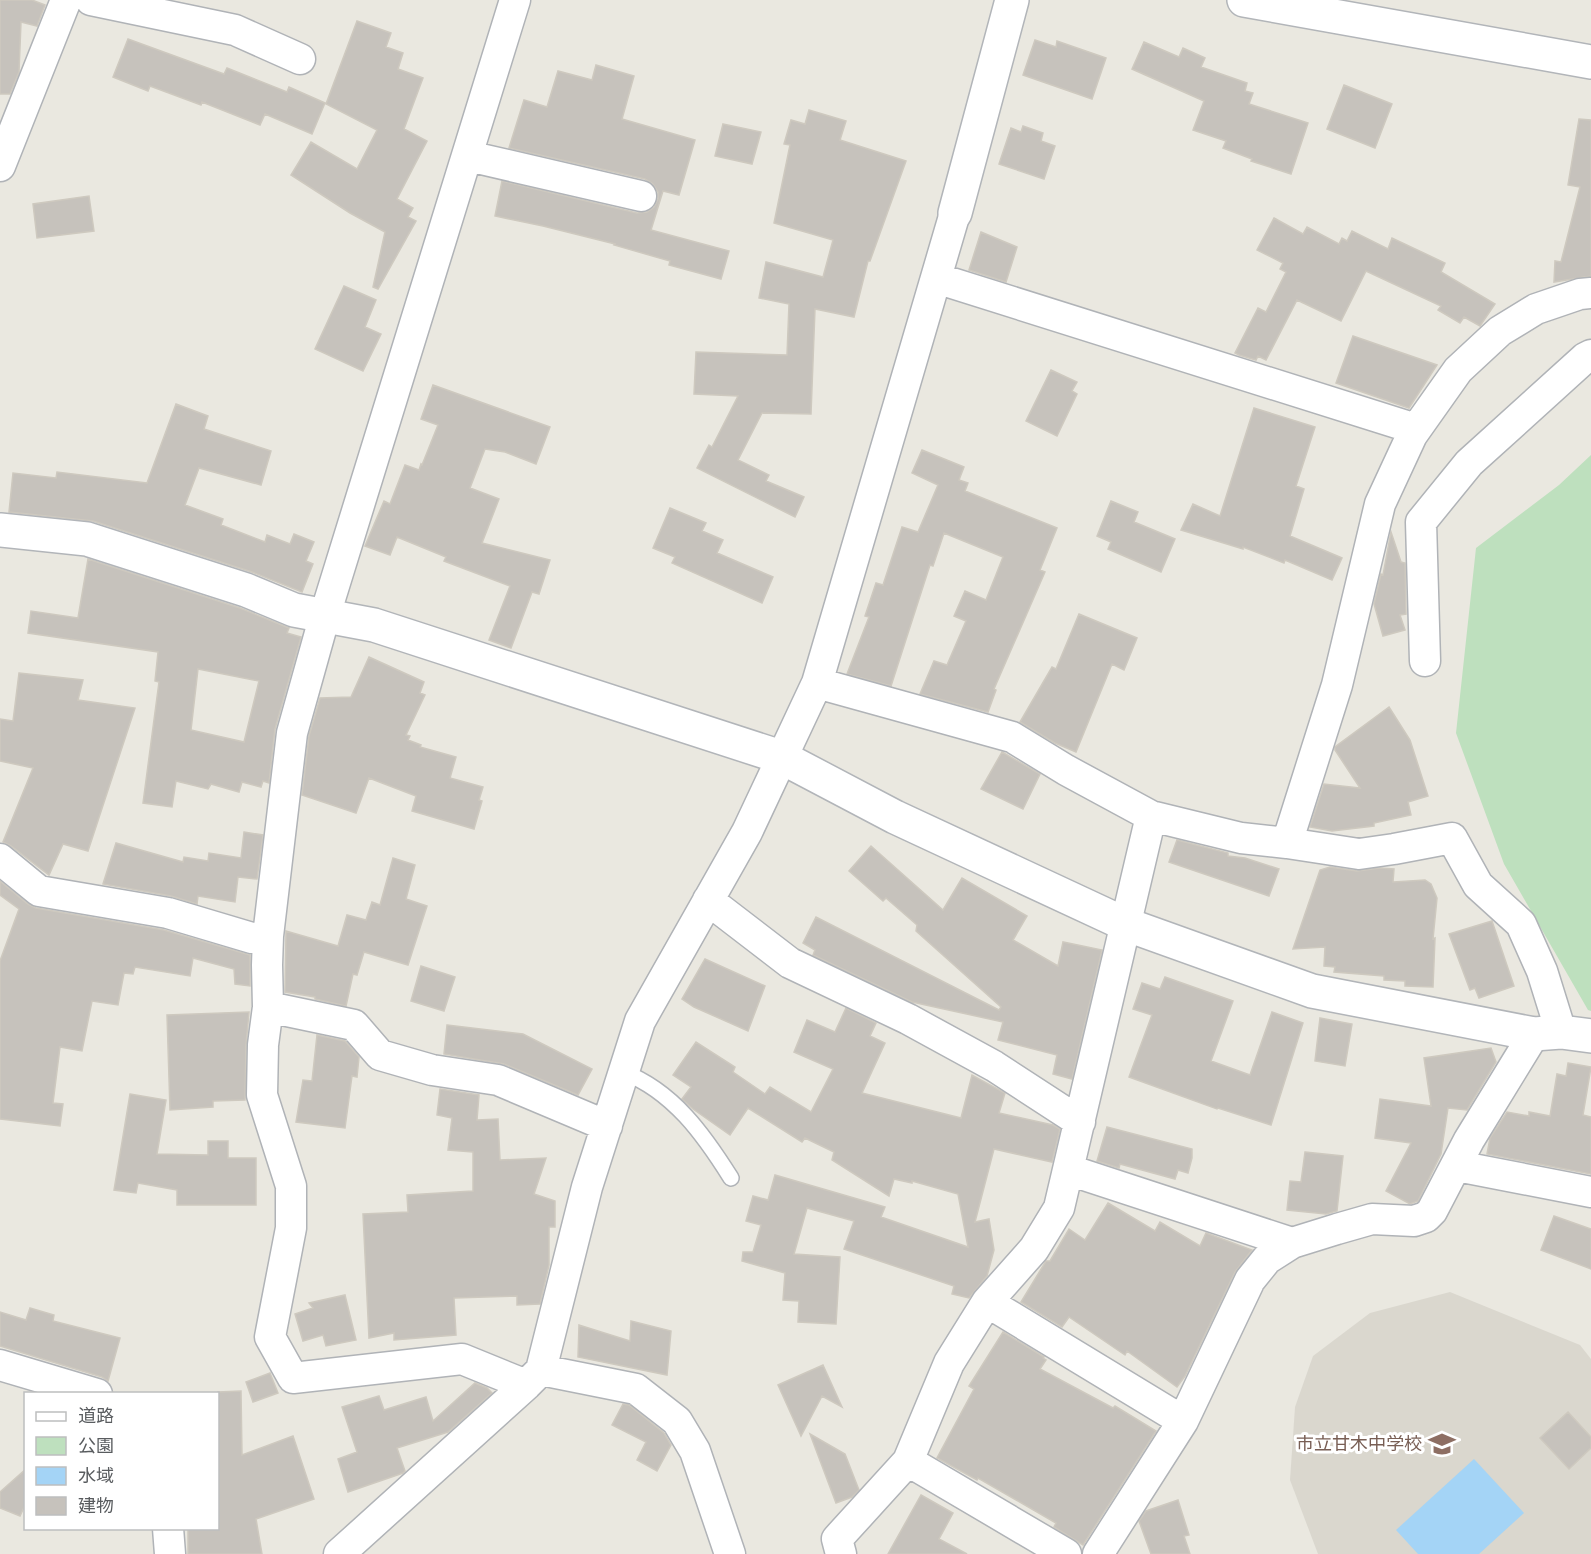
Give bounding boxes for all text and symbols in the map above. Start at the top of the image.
legend [24,1392,219,1530]
text: 道路 [78,1404,114,1427]
school or university icon: 市立甘木中学校 [1427,1429,1457,1459]
place label: 市立甘木中学校 [1296,1432,1422,1455]
text: 公園 [78,1434,114,1457]
text: 水域 [78,1464,114,1487]
text: 建物 [78,1494,114,1517]

